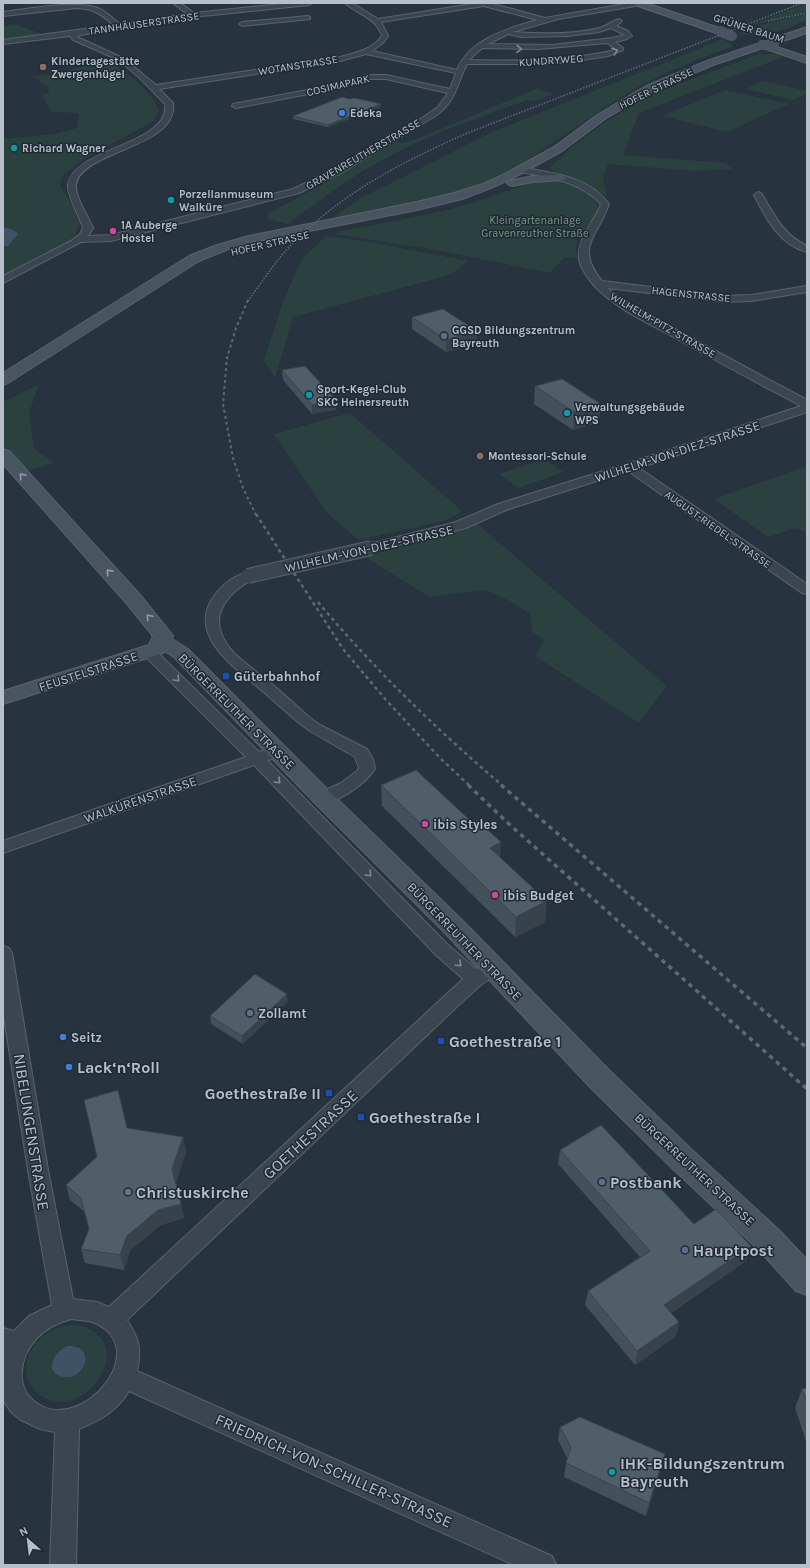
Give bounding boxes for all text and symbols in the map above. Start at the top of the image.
street label: TANNHÄUSERSTRASSE [88,8,200,38]
street label: GRÜNER BAUM [712,10,786,46]
one-way arrow [516,44,522,53]
one-way arrow [611,47,618,56]
street label: KUNDRYWEG [518,52,584,69]
street label: WOTANSTRASSE [257,53,339,78]
place label: Kindertagestätte Zwergenhügel [51,55,140,81]
marker: Kindertagestätte Zwergenhügel [38,62,48,72]
street label: HOFER STRASSE [617,65,695,112]
street label: COSIMAPARK [305,72,371,99]
place label: Edeka [350,107,382,120]
marker: Edeka [337,108,347,118]
street label: GRAVENREUTHERSTRASSE [304,116,423,193]
place label: Richard Wagner [22,142,106,155]
marker: Richard Wagner [9,143,19,153]
place label: Porzellanmuseum Walküre [179,188,274,214]
marker: Porzellanmuseum Walküre [166,195,176,205]
park label: Kleingartenanlage Gravenreuther Straße [481,214,589,240]
place label: 1A Auberge Hostel [121,219,178,245]
marker: 1A Auberge Hostel [108,226,118,236]
street label: HOFER STRASSE [229,228,311,259]
street label: HAGENSTRASSE [651,284,731,305]
street label: WILHELM-PITZ-STRASSE [608,290,718,361]
place label: GGSD Bildungszentrum Bayreuth [452,324,575,350]
marker: GGSD Bildungszentrum Bayreuth [439,331,449,341]
place label: Sport-Kegel-Club SKC Heinersreuth [317,383,409,409]
marker: Sport-Kegel-Club SKC Heinersreuth [304,390,314,400]
place label: Verwaltungsgebäude WPS [575,401,685,427]
marker: Verwaltungsgebäude WPS [562,408,572,418]
street label: WILHELM-VON-DIEZ-STRASSE [593,418,762,485]
place label: Montessori-Schule [488,450,587,463]
marker: Montessori-Schule [475,451,485,461]
one-way arrow [19,473,27,481]
street label: AUGUST-RIEDEL-STRASSE [662,488,773,571]
street label: WILHELM-VON-DIEZ-STRASSE [283,522,455,575]
one-way arrow [107,570,114,577]
one-way arrow [146,614,153,622]
street label: FEUSTELSTRASSE [37,648,140,695]
street label: BÜRGERREUTHER STRASSE [175,649,299,773]
place label: Güterbahnhof [234,669,320,684]
marker: Güterbahnhof [221,671,231,681]
one-way arrow [172,674,180,681]
street label: WALKÜRENSTRASSE [82,772,198,826]
one-way arrow [273,776,281,784]
place label: ibis Styles [433,817,497,832]
marker: ibis Styles [420,819,430,829]
one-way arrow [364,869,372,877]
street label: BÜRGERREUTHER STRASSE [404,879,526,1003]
place label: ibis Budget [503,888,574,903]
marker: ibis Budget [490,890,500,900]
one-way arrow [454,960,461,967]
place label: Zollamt [258,1006,307,1021]
marker: Zollamt [245,1008,255,1018]
place label: Seitz [71,1030,102,1045]
marker: Seitz [58,1032,68,1042]
place label: Goethestraße 1 [449,1032,561,1051]
marker: Goethestraße 1 [436,1036,446,1046]
street label: NIBELUNGENSTRASSE [10,1052,53,1212]
place label: Lack‘n‘Roll [77,1058,160,1077]
marker: Lack‘n‘Roll [64,1062,74,1072]
place label: Goethestraße II [205,1084,321,1103]
street label: GOETHESTRASSE [259,1086,362,1183]
marker: Goethestraße II [324,1088,334,1098]
place label: Goethestraße I [369,1108,480,1127]
street label: BÜRGERREUTHER STRASSE [632,1109,758,1229]
marker: Goethestraße I [356,1112,366,1122]
place label: Postbank [610,1173,682,1192]
marker: Postbank [597,1177,607,1187]
place label: Christuskirche [136,1183,249,1202]
marker: Christuskirche [123,1187,133,1197]
place label: Hauptpost [693,1241,773,1260]
marker: Hauptpost [680,1245,690,1255]
street label: FRIEDRICH-VON-SCHILLER-STRASSE [212,1409,455,1531]
place label: IHK-Bildungszentrum Bayreuth [620,1454,785,1491]
marker: IHK-Bildungszentrum Bayreuth [607,1467,617,1477]
north arrow [8,1520,48,1560]
text: N [17,1524,30,1539]

